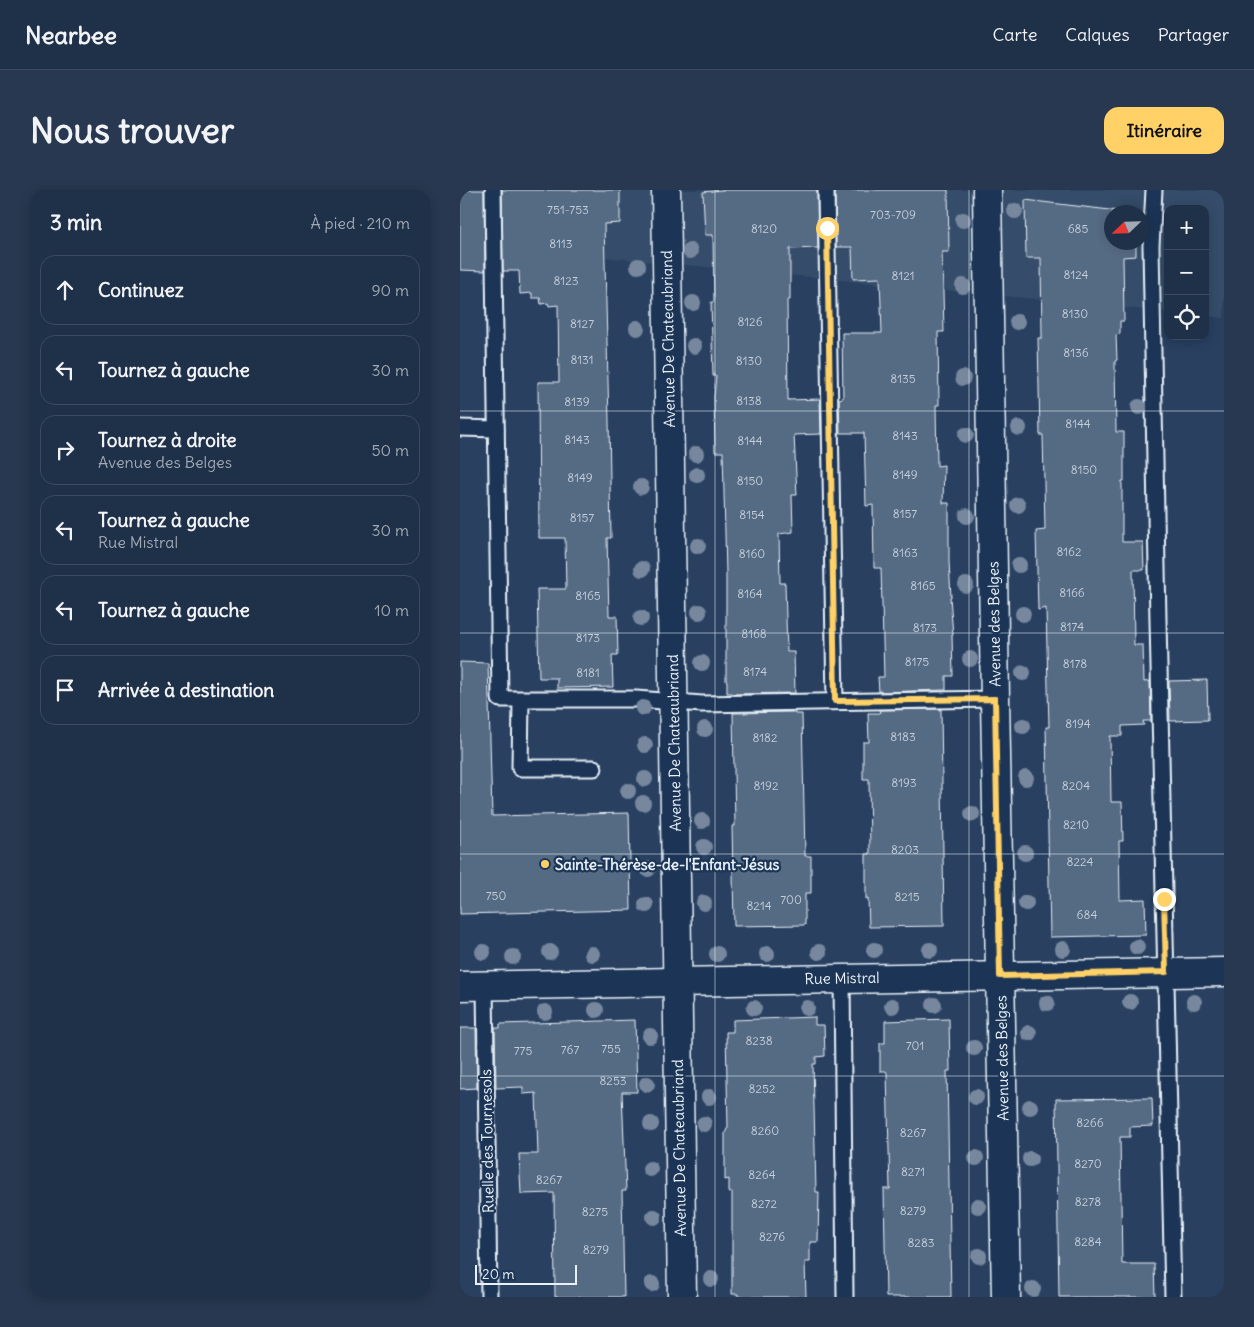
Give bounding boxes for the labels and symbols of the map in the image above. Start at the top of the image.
house number: 751-753 [547,202,589,217]
north arrow [1104,205,1149,250]
house number: 703-709 [870,207,916,222]
route start [816,217,839,240]
house number: 8120 [751,221,777,236]
house number: 685 [1068,221,1088,236]
house number: 8113 [549,236,573,251]
street label: Avenue De Chateaubriand [657,250,679,428]
house number: 8124 [1064,267,1089,282]
house number: 8121 [891,268,915,283]
house number: 8123 [553,273,579,288]
house number: 8130 [1062,306,1088,321]
house number: 8126 [737,314,763,329]
house number: 8127 [570,316,594,331]
house number: 8136 [1063,345,1089,360]
house number: 8131 [570,352,594,367]
house number: 8130 [736,353,762,368]
house number: 8135 [890,371,916,386]
house number: 8138 [736,393,762,408]
house number: 8139 [564,394,590,409]
house number: 8144 [1065,416,1091,431]
house number: 8143 [892,428,918,443]
house number: 8143 [564,432,590,447]
house number: 8144 [737,433,763,448]
house number: 8150 [1071,462,1097,477]
house number: 8149 [892,467,918,482]
house number: 8149 [567,470,593,485]
house number: 8150 [737,473,763,488]
house number: 8157 [893,506,917,521]
house number: 8154 [739,507,765,522]
house number: 8157 [570,510,594,525]
house number: 8162 [1056,544,1082,559]
house number: 8163 [892,545,918,560]
house number: 8160 [739,546,765,561]
street label: Avenue des Belges [983,561,1005,687]
house number: 8165 [910,578,936,593]
house number: 8166 [1059,585,1085,600]
house number: 8164 [737,586,763,601]
house number: 8165 [575,588,601,603]
house number: 8174 [1060,619,1084,634]
house number: 8173 [913,620,937,635]
house number: 8168 [741,626,767,641]
house number: 8173 [576,630,600,645]
street label: Avenue De Chateaubriand [663,654,685,832]
house number: 8175 [905,654,929,669]
house number: 8178 [1063,656,1087,671]
house number: 8174 [743,664,767,679]
house number: 8181 [576,665,600,680]
house number: 8194 [1065,716,1091,731]
house number: 8183 [890,729,916,744]
house number: 8182 [752,730,778,745]
house number: 8193 [891,775,917,790]
house number: 8192 [753,778,779,793]
house number: 8204 [1062,778,1090,793]
house number: 8210 [1063,817,1089,832]
house number: 8203 [891,842,919,857]
house number: 8224 [1067,854,1093,869]
place label: Sainte-Thérèse-de-l'Enfant-Jésus [555,855,779,874]
marker: Sainte-Thérèse-de-l'Enfant-Jésus [539,858,551,870]
house number: 750 [486,888,506,903]
route end [1153,888,1176,911]
house number: 8215 [894,889,920,904]
house number: 700 [780,892,802,907]
house number: 8214 [746,898,772,913]
house number: 684 [1077,907,1097,922]
street label: Rue Mistral [804,968,880,988]
street label: Avenue des Belges [991,995,1013,1121]
house number: 8238 [745,1033,773,1048]
house number: 701 [906,1038,924,1053]
house number: 755 [601,1041,621,1056]
house number: 767 [561,1042,579,1057]
house number: 775 [514,1043,532,1058]
street label: Avenue De Chateaubriand [668,1059,690,1237]
street label: Ruelle des Tournesols [476,1069,498,1213]
house number: 8253 [599,1073,627,1088]
house number: 8252 [749,1081,776,1096]
house number: 8266 [1076,1115,1104,1130]
house number: 8260 [751,1123,779,1138]
house number: 8267 [900,1125,926,1140]
house number: 8270 [1074,1156,1102,1171]
house number: 8271 [901,1164,925,1179]
house number: 8264 [748,1167,776,1182]
house number: 8267 [536,1172,562,1187]
house number: 8278 [1075,1194,1101,1209]
house number: 8272 [751,1196,777,1211]
house number: 8279 [900,1203,926,1218]
house number: 8275 [582,1204,608,1219]
house number: 8276 [759,1229,785,1244]
house number: 8284 [1074,1234,1102,1249]
house number: 8283 [907,1235,935,1250]
house number: 8279 [583,1242,609,1257]
scale bar [475,1262,578,1285]

